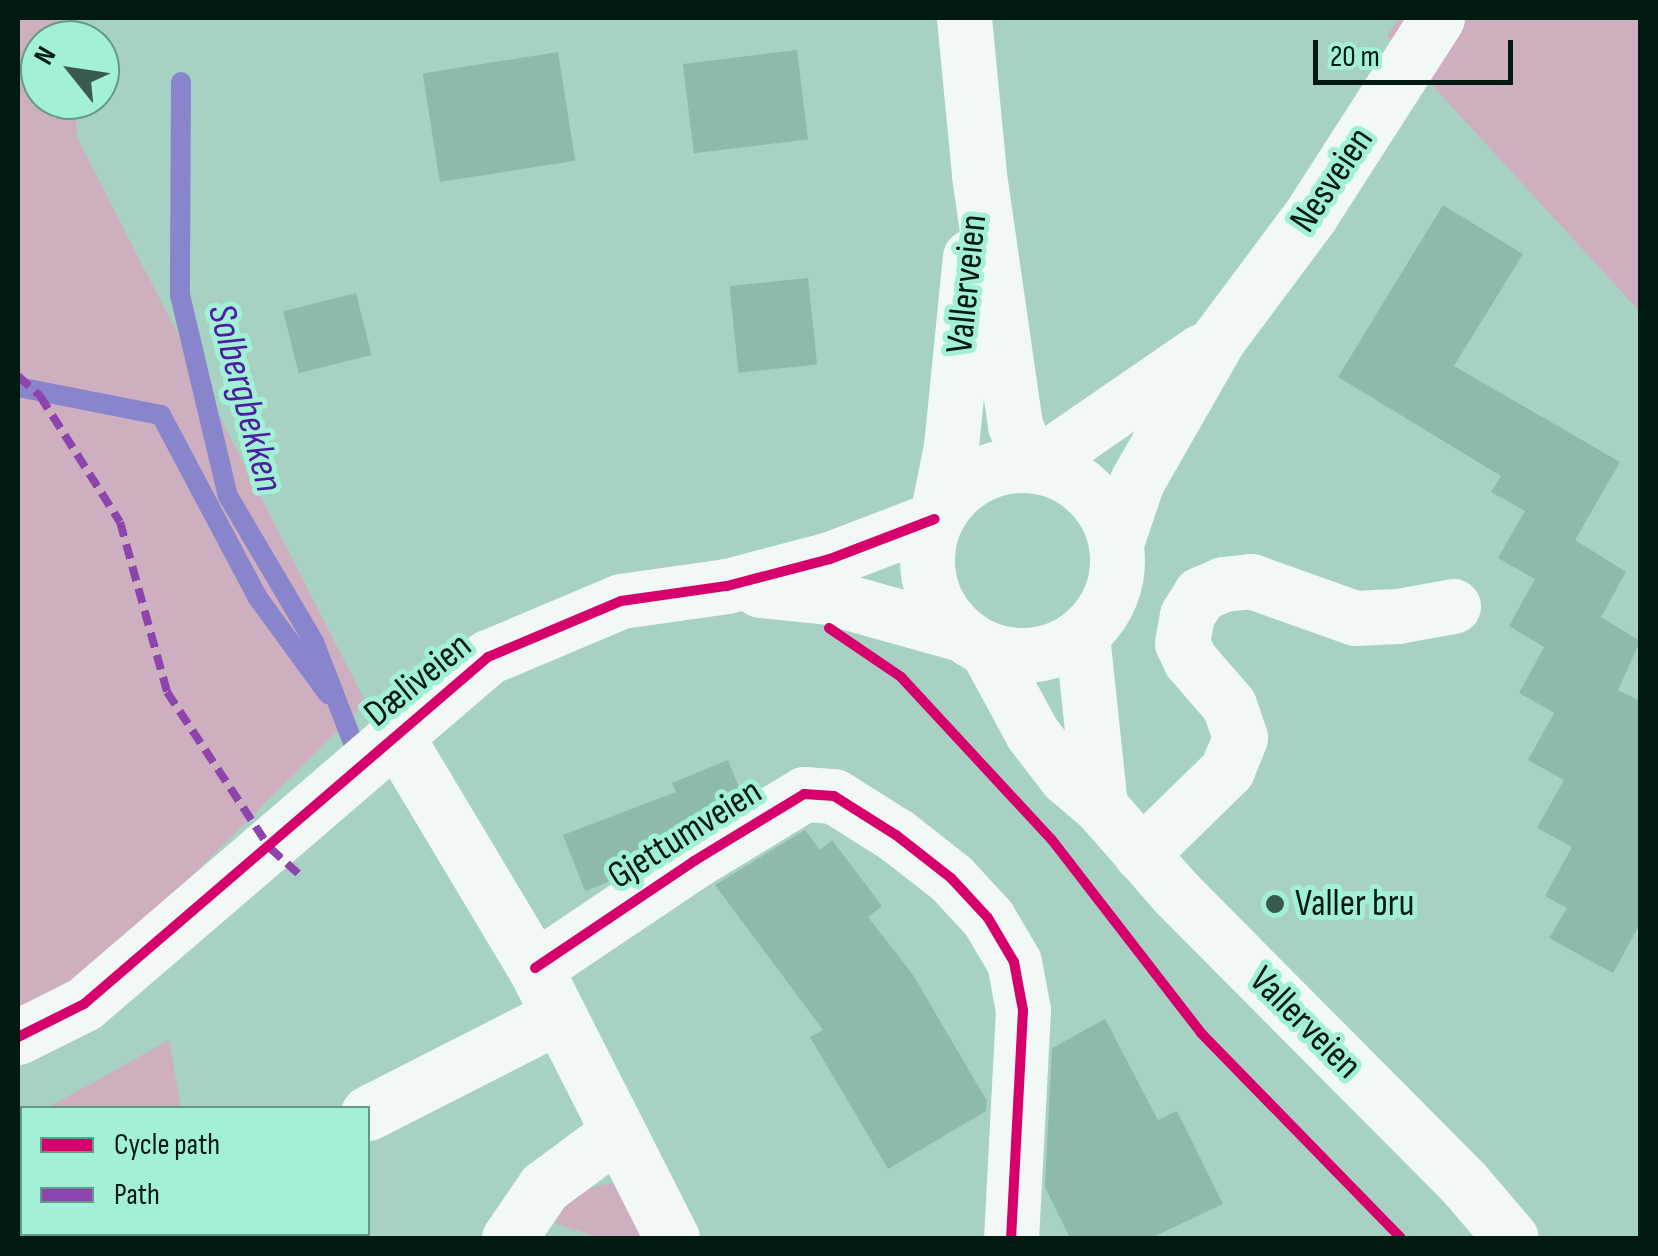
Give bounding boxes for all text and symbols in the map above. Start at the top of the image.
north arrow [20,20,120,120]
scale bar [1318,20,1518,82]
text: 20 m [1330,39,1380,75]
text: N [27,41,63,70]
street label: Nesveien [1281,119,1383,241]
street label: Vallerveien [937,212,997,356]
water label: Solbergbekken [197,299,293,497]
street label: Dæliveien [355,623,481,737]
street label: Gjettumveien [600,769,770,899]
place label: Valler bru [1295,881,1414,927]
marker: Valler bru [1264,893,1286,915]
street label: Vallerveien [1240,958,1370,1088]
legend [20,1106,370,1236]
text: Cycle path [114,1127,220,1163]
text: Path [114,1177,160,1213]

